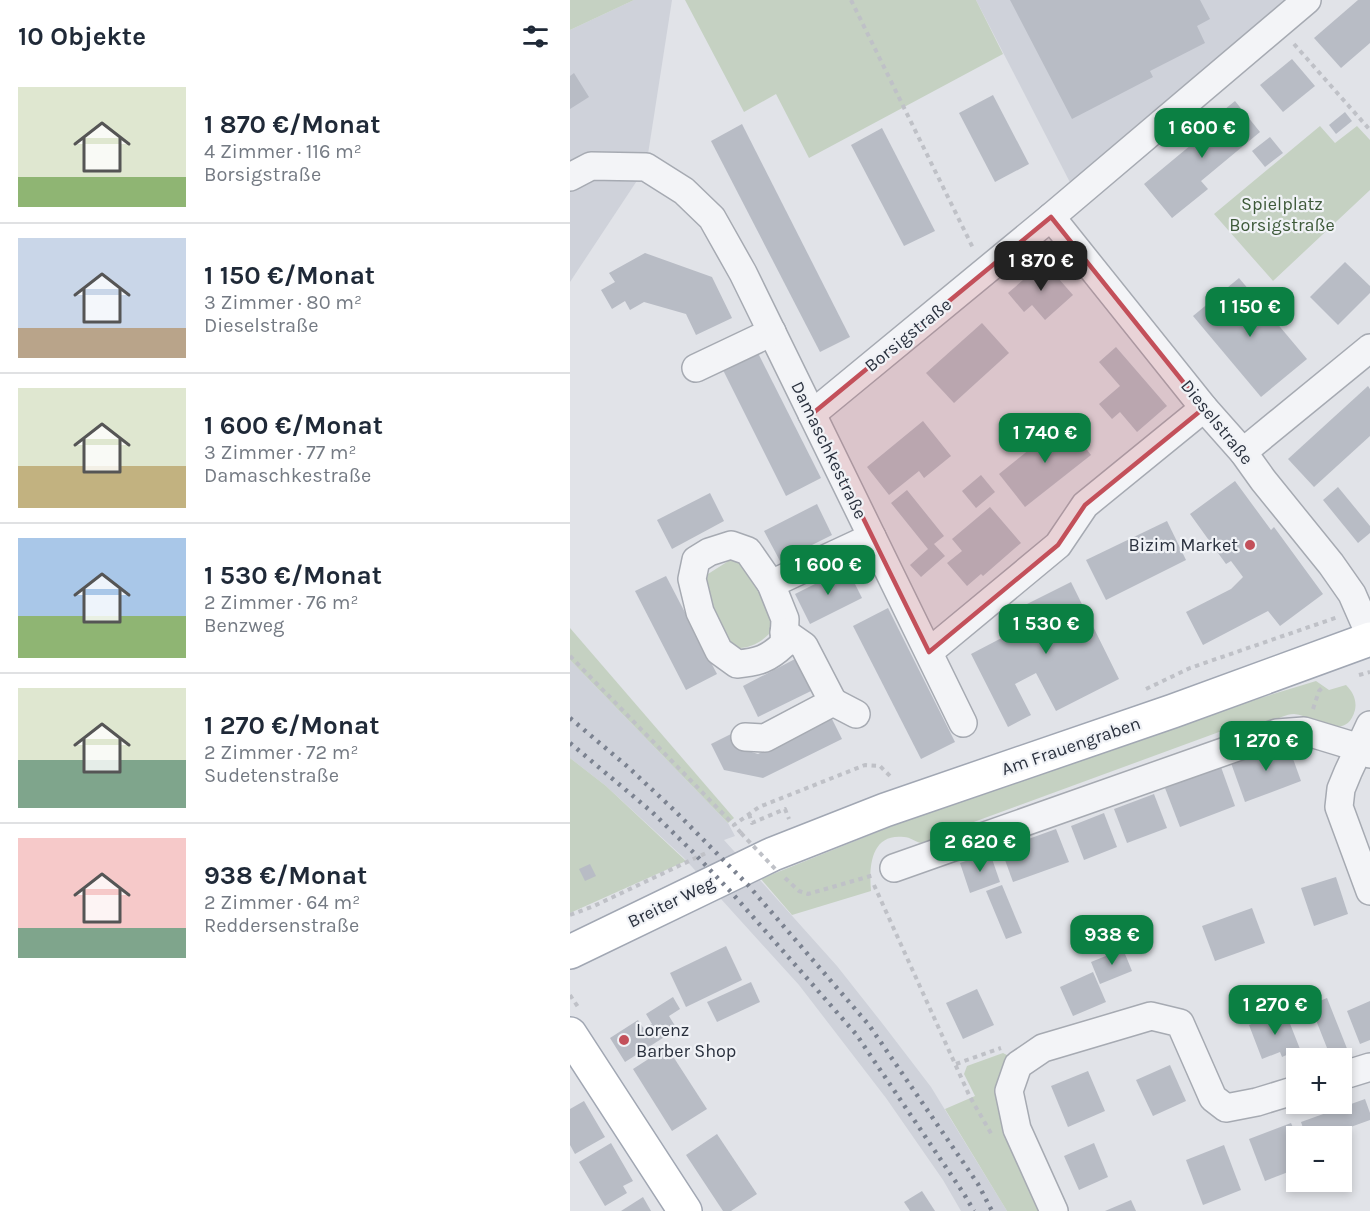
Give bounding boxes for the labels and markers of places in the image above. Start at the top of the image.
pin: 1 600 € [1147,108,1257,159]
pin: 1 870 € [986,241,1096,292]
pin: 1 150 € [1195,287,1305,338]
pin: 1 740 € [990,413,1100,464]
place label: Bizim Market [1129,534,1238,556]
marker: Bizim Market [1243,538,1257,552]
pin: 1 600 € [773,545,883,596]
pin: 1 530 € [991,604,1101,655]
pin: 1 270 € [1211,721,1321,772]
pin: 2 620 € [925,822,1035,873]
pin: 938 € [1070,915,1154,966]
pin: 1 270 € [1220,985,1330,1036]
place label: Lorenz Barber Shop [636,1019,736,1062]
marker: Lorenz Barber Shop [617,1033,631,1047]

